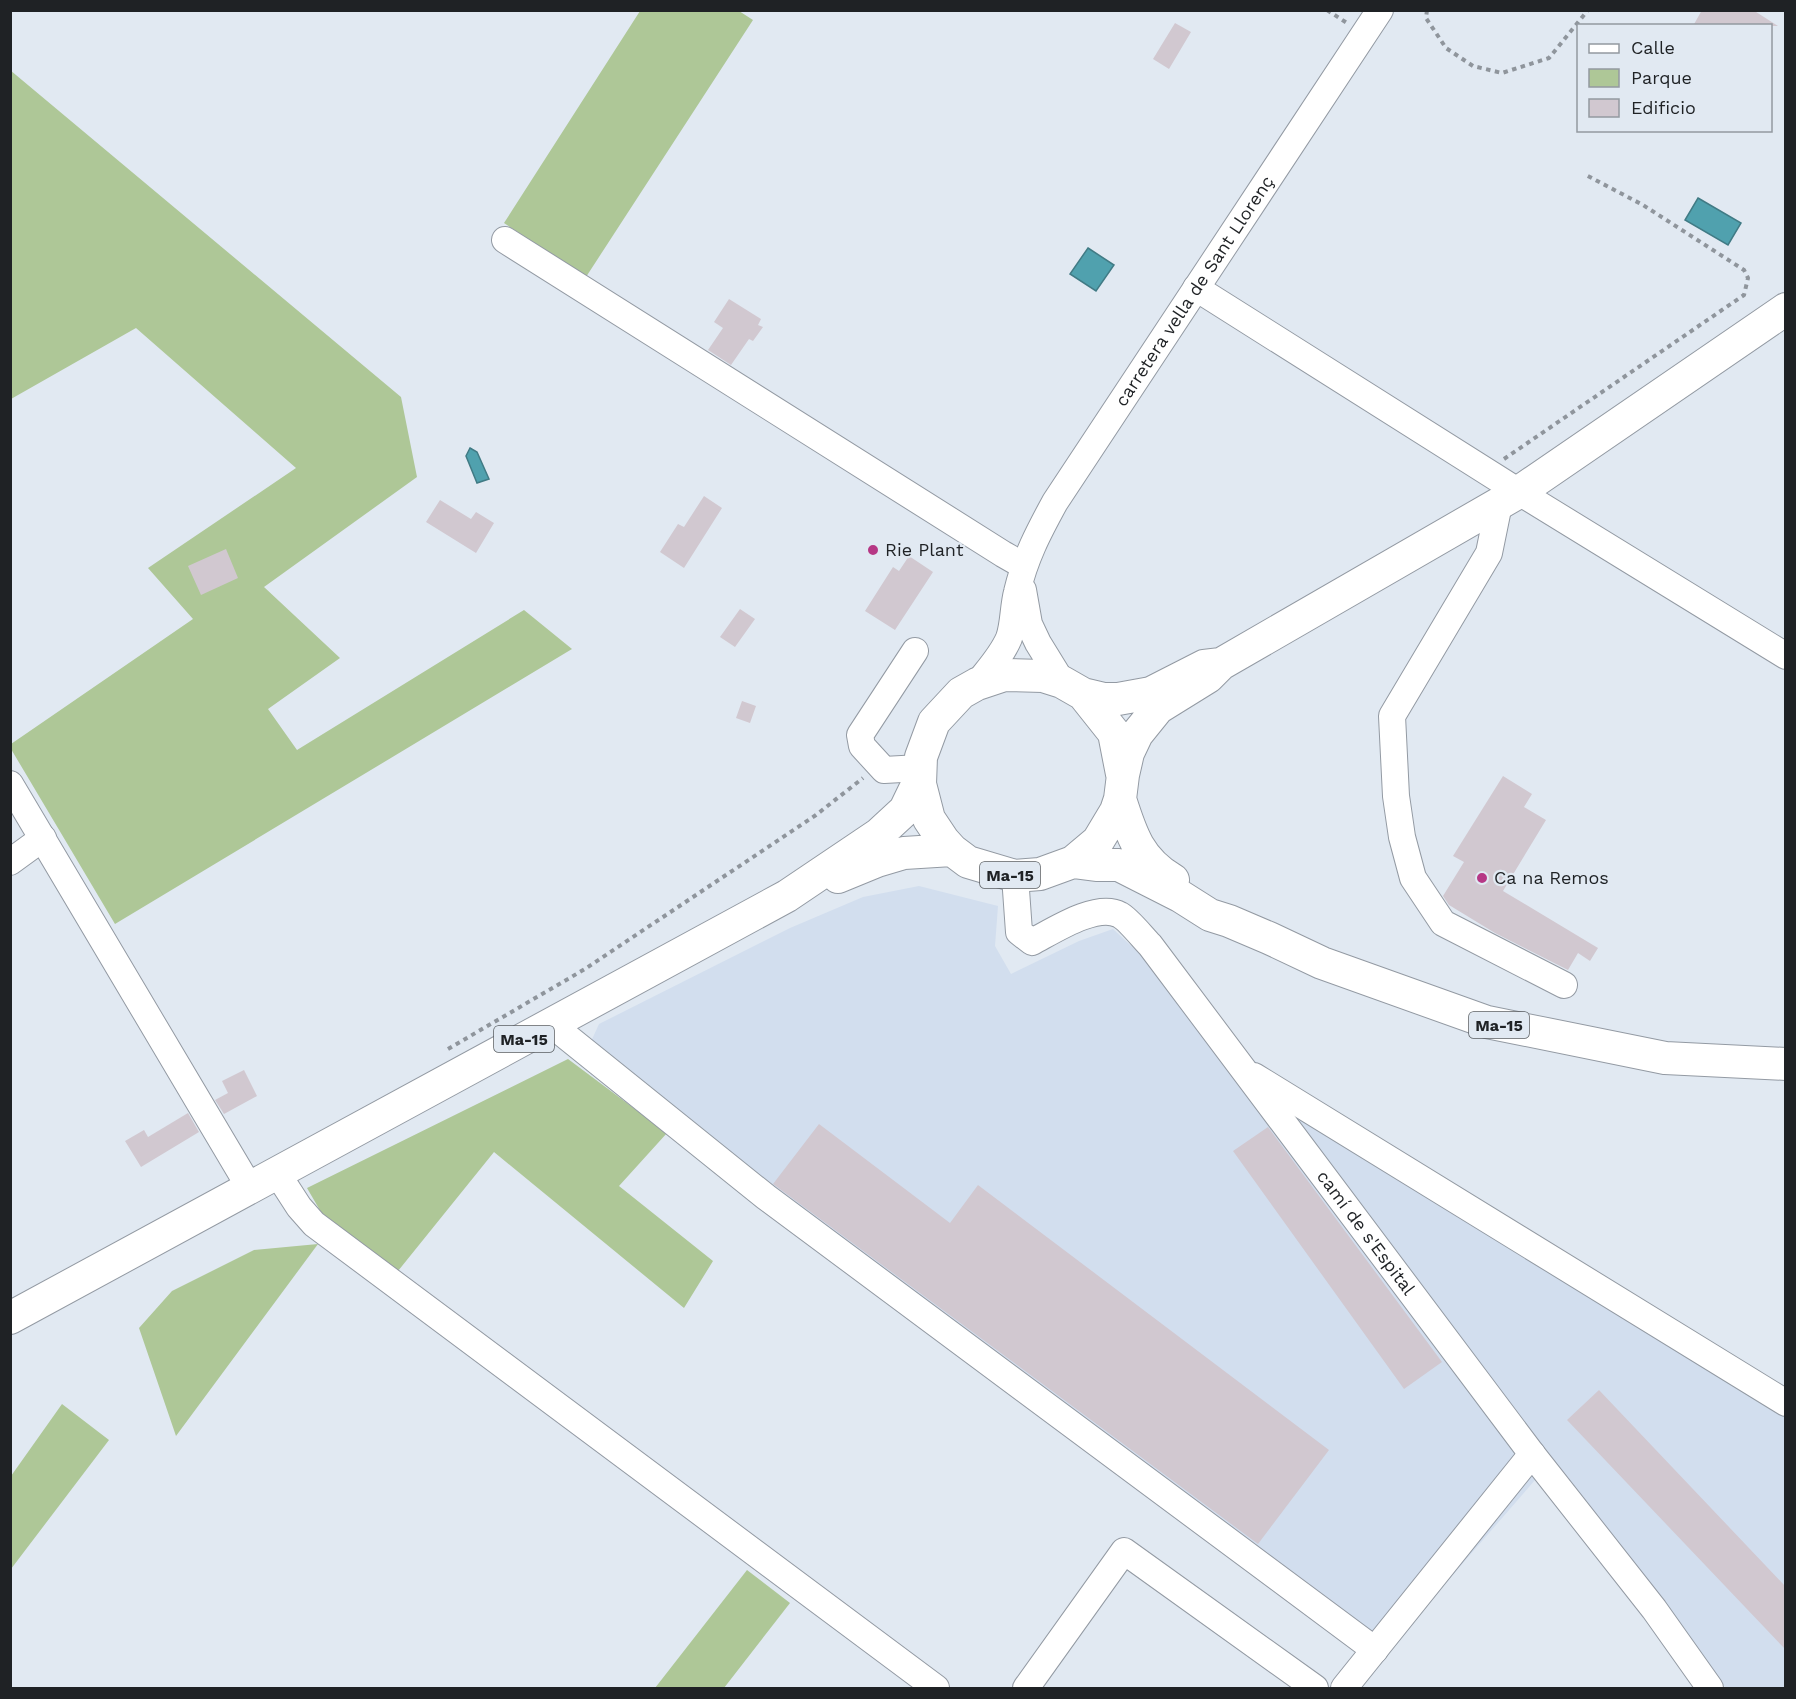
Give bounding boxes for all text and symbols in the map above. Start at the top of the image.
legend [1577,24,1772,132]
text: Calle [1631,37,1675,58]
text: Parque [1631,67,1692,88]
text: Edificio [1631,97,1696,118]
street label: carretera vella de Sant Llorenç [1110,171,1278,410]
place label: Rie Plant [885,539,964,560]
marker: Rie Plant [866,543,880,557]
road number: Ma-15 [980,862,1040,888]
place label: Ca na Remos [1494,867,1609,888]
marker: Ca na Remos [1475,871,1489,885]
road number: Ma-15 [1469,1012,1529,1038]
road number: Ma-15 [494,1026,554,1052]
street label: camí de s'Espital [1313,1166,1420,1299]

